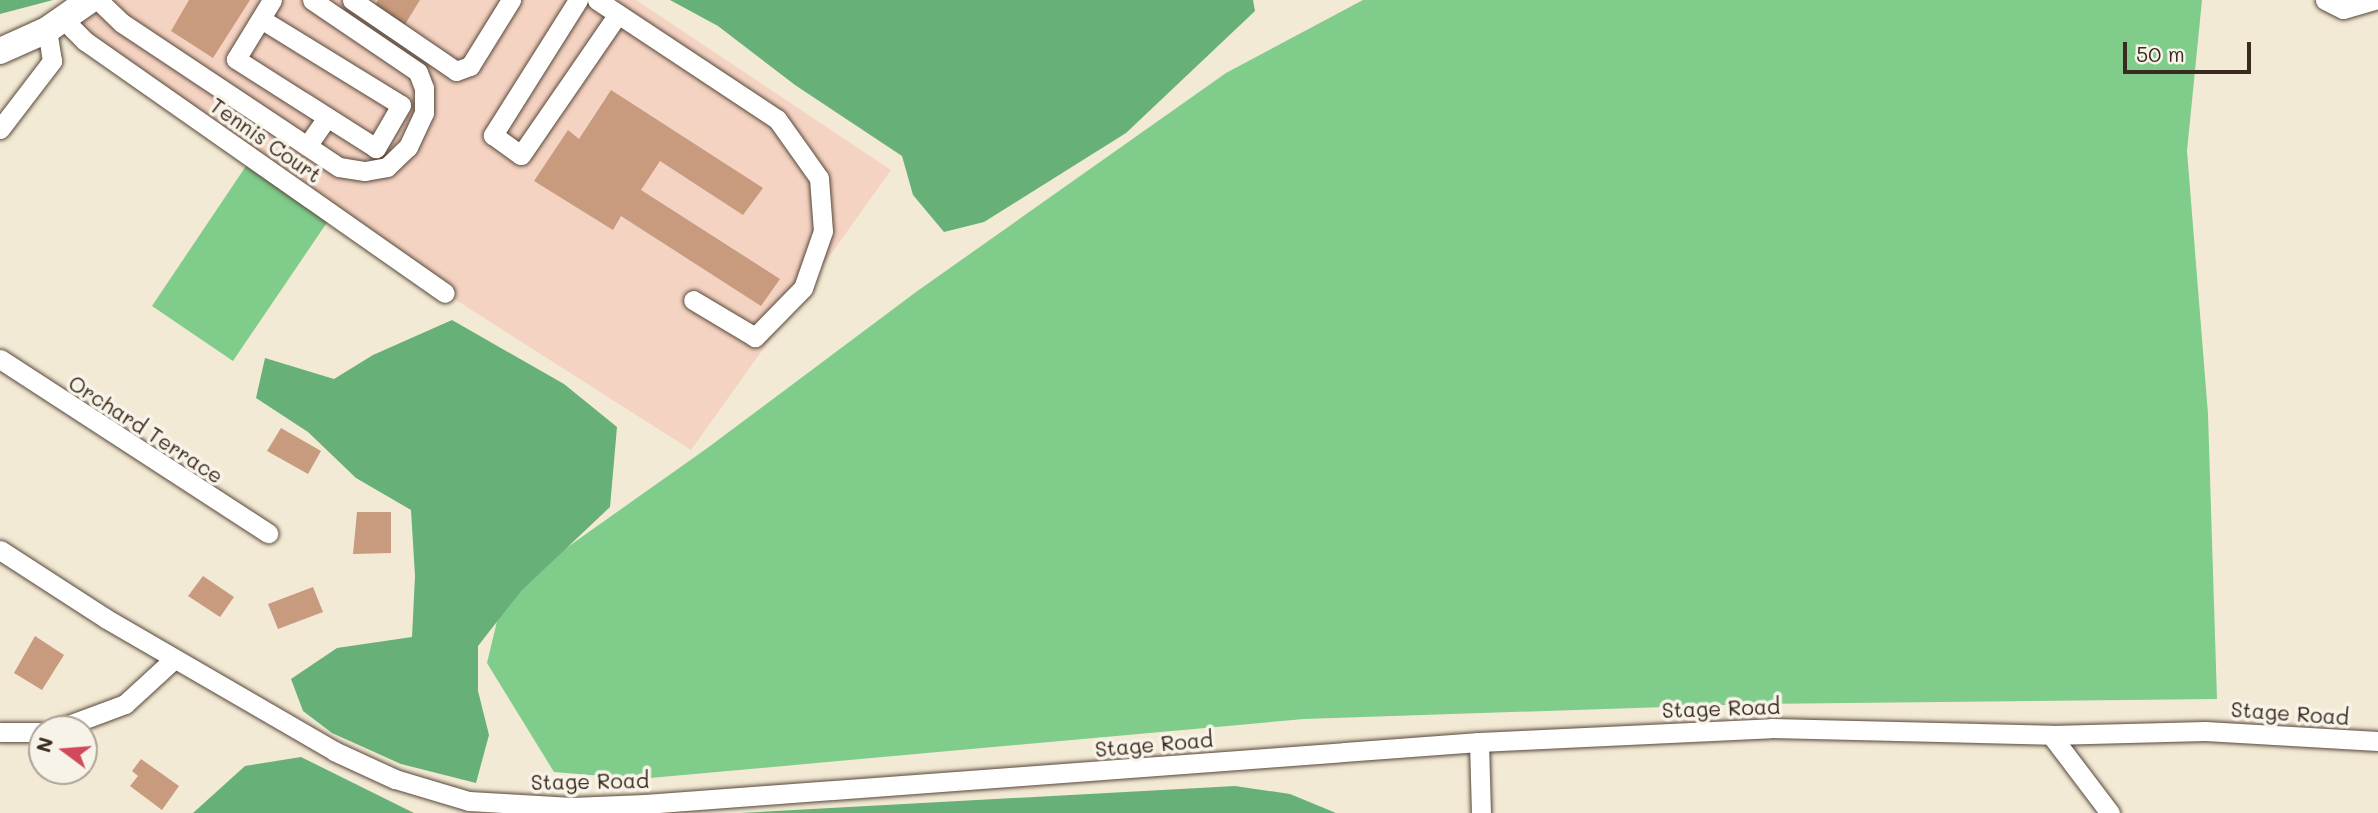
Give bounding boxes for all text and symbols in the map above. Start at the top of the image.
scale bar [2126,28,2254,72]
text: 50 m [2136,40,2185,67]
street label: Tennis Court [206,92,326,188]
street label: Orchard Terrace [64,370,228,488]
street label: Stage Road [1661,693,1781,723]
street label: Stage Road [2230,696,2350,730]
north arrow [28,715,98,785]
street label: Stage Road [1094,726,1214,762]
text: N [30,734,58,755]
street label: Stage Road [531,767,649,795]

